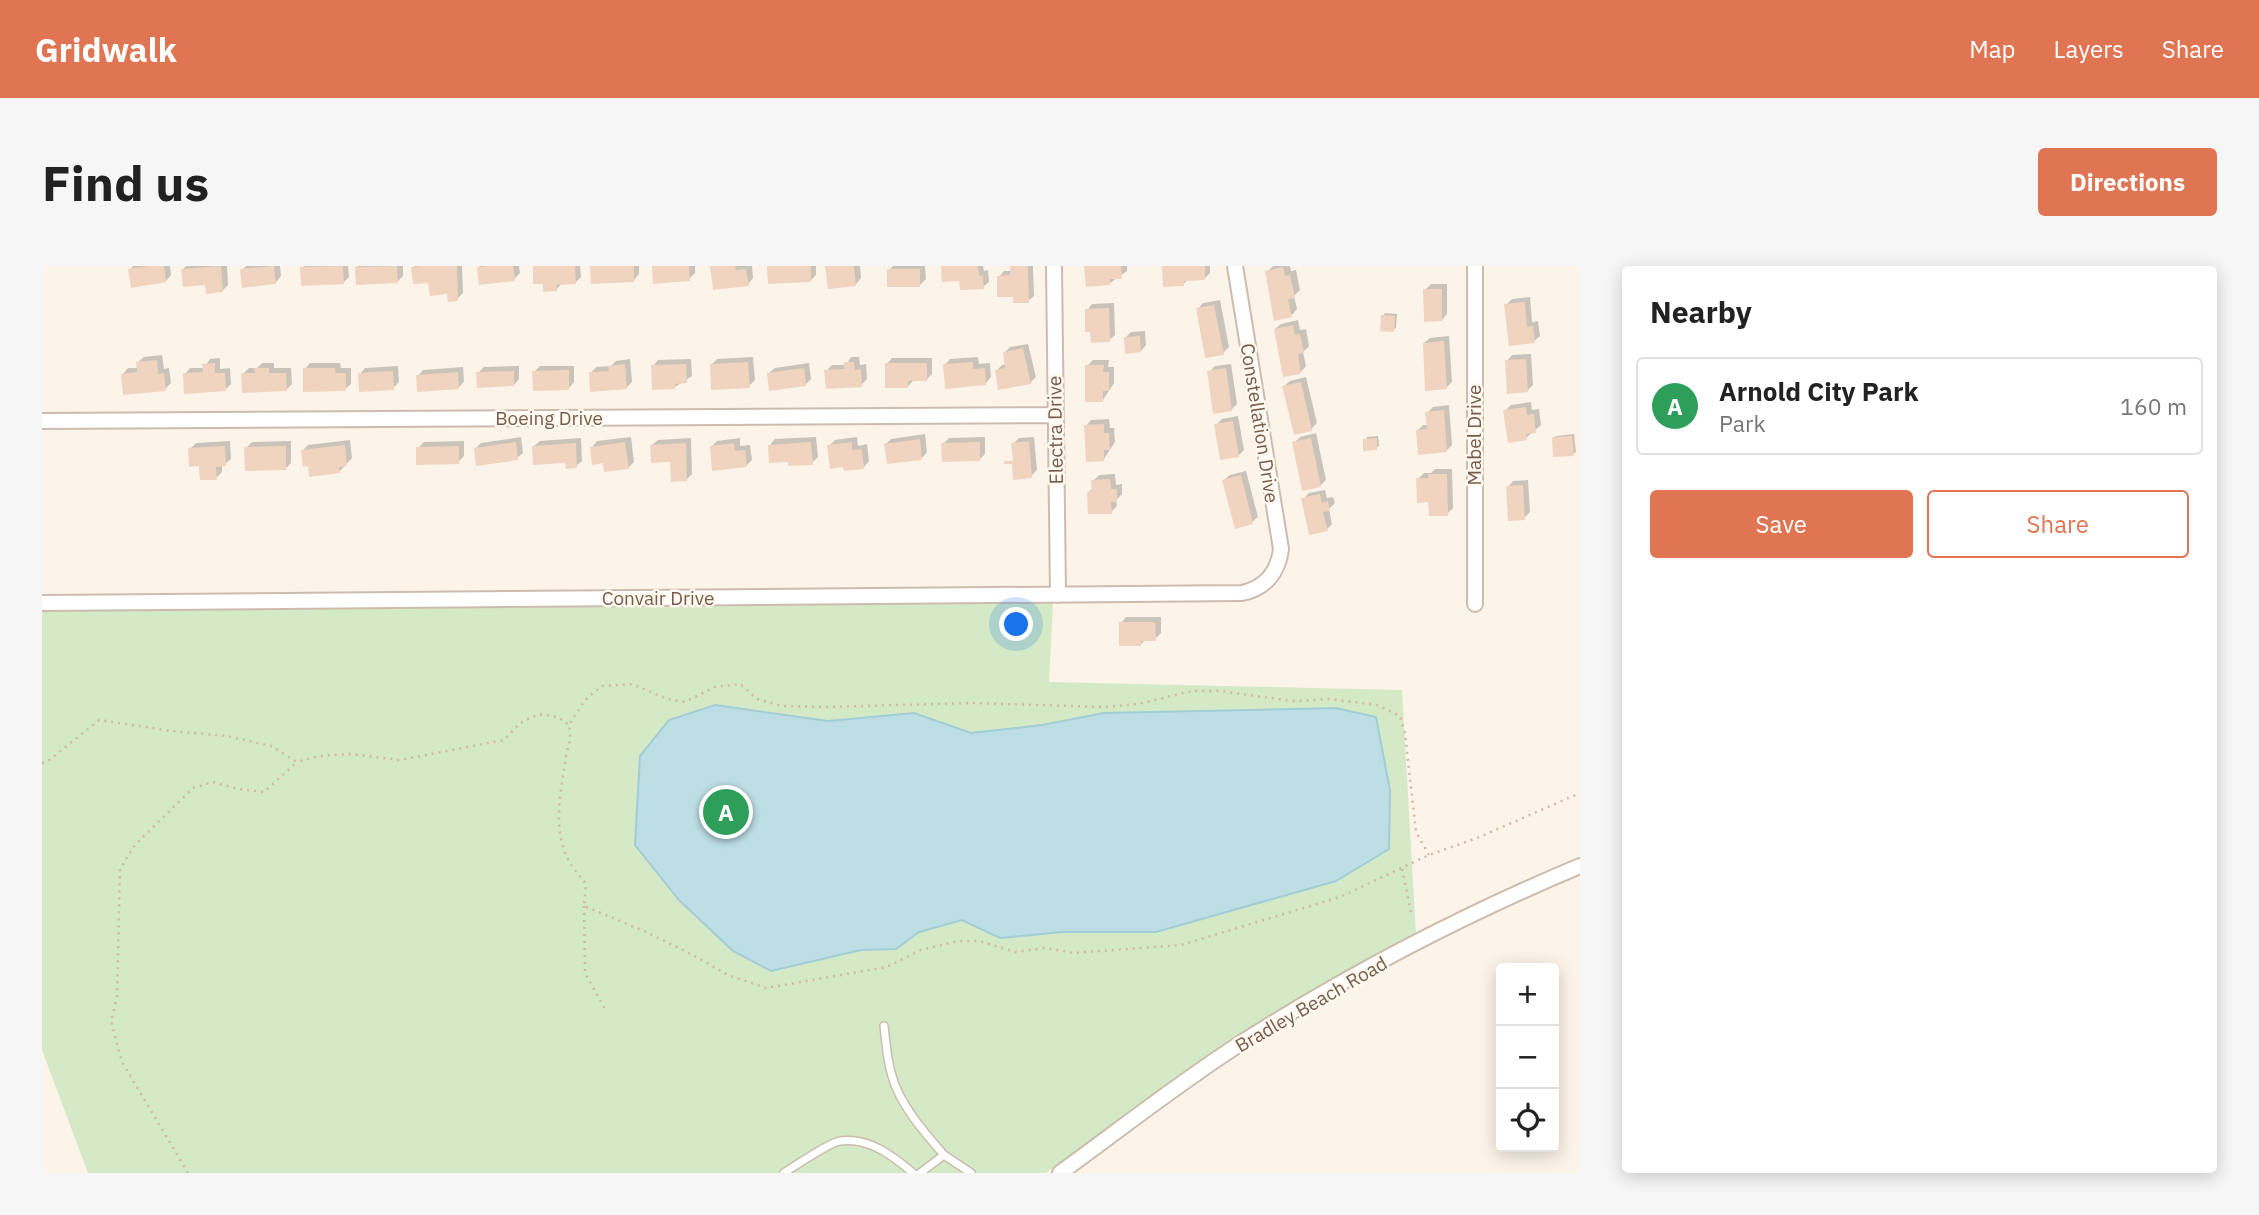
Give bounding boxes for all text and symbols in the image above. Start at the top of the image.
text: Gridwalk [35,28,177,71]
text: Map [1969,33,2016,65]
text: Layers [2054,33,2124,65]
text: Share [2162,33,2224,65]
button: Directions [2038,148,2217,216]
text: Find us [42,151,209,214]
text: Nearby [1650,292,1752,331]
street label: Constellation Drive [1236,342,1284,504]
text: Arnold City Park [1719,374,1919,408]
street label: Electra Drive [1042,376,1068,484]
street label: Mabel Drive [1462,385,1486,485]
text: A [1667,391,1683,421]
text: 160 m [2120,391,2187,421]
street label: Boeing Drive [495,406,603,430]
text: Park [1719,408,1766,438]
button: Save [1650,490,1913,558]
button: Share [1927,490,2189,558]
street label: Convair Drive [602,586,714,610]
your location [999,607,1033,641]
pin: A [703,786,749,838]
street label: Bradley Beach Road [1231,951,1391,1057]
map controls [1496,963,1559,1152]
button: + [1496,963,1559,1026]
button: − [1496,1026,1559,1089]
button: locate [1496,1089,1559,1152]

